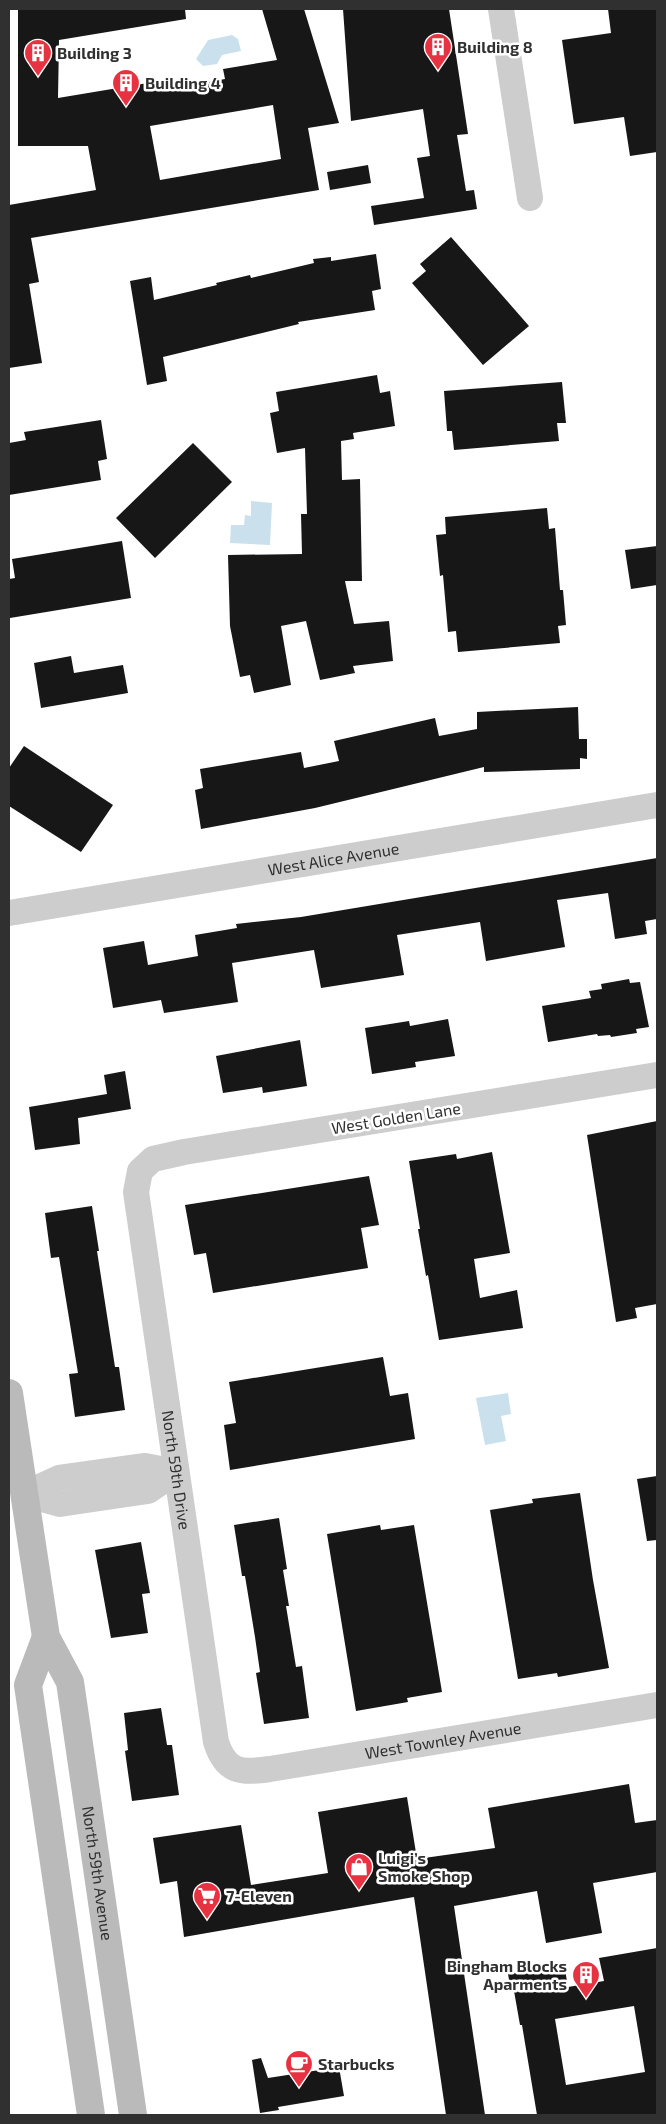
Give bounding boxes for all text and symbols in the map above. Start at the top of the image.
building icon: Building 8 [423,32,453,71]
place label: Building 8 [457,37,533,56]
building icon: Building 3 [23,38,53,77]
place label: Building 3 [57,43,132,62]
building icon: Building 4 [111,68,141,107]
place label: Building 4 [145,73,221,92]
street label: West Alice Avenue [266,838,400,879]
street label: West Golden Lane [330,1098,462,1137]
street label: North 59th Drive [159,1409,195,1531]
street label: West Townley Avenue [363,1718,523,1762]
street label: North 59th Avenue [79,1805,117,1942]
place label: Luigi’s Smoke Shop [378,1848,470,1885]
shop icon: Luigi’s Smoke Shop [344,1852,374,1891]
supermarket icon: 7-Eleven [192,1881,222,1920]
place label: 7-Eleven [226,1886,292,1905]
place label: Bingham Blocks Aparments [447,1956,567,1993]
building icon: Bingham Blocks Aparments [571,1960,601,1999]
cafe icon: Starbucks [284,2049,314,2088]
place label: Starbucks [318,2054,394,2073]

